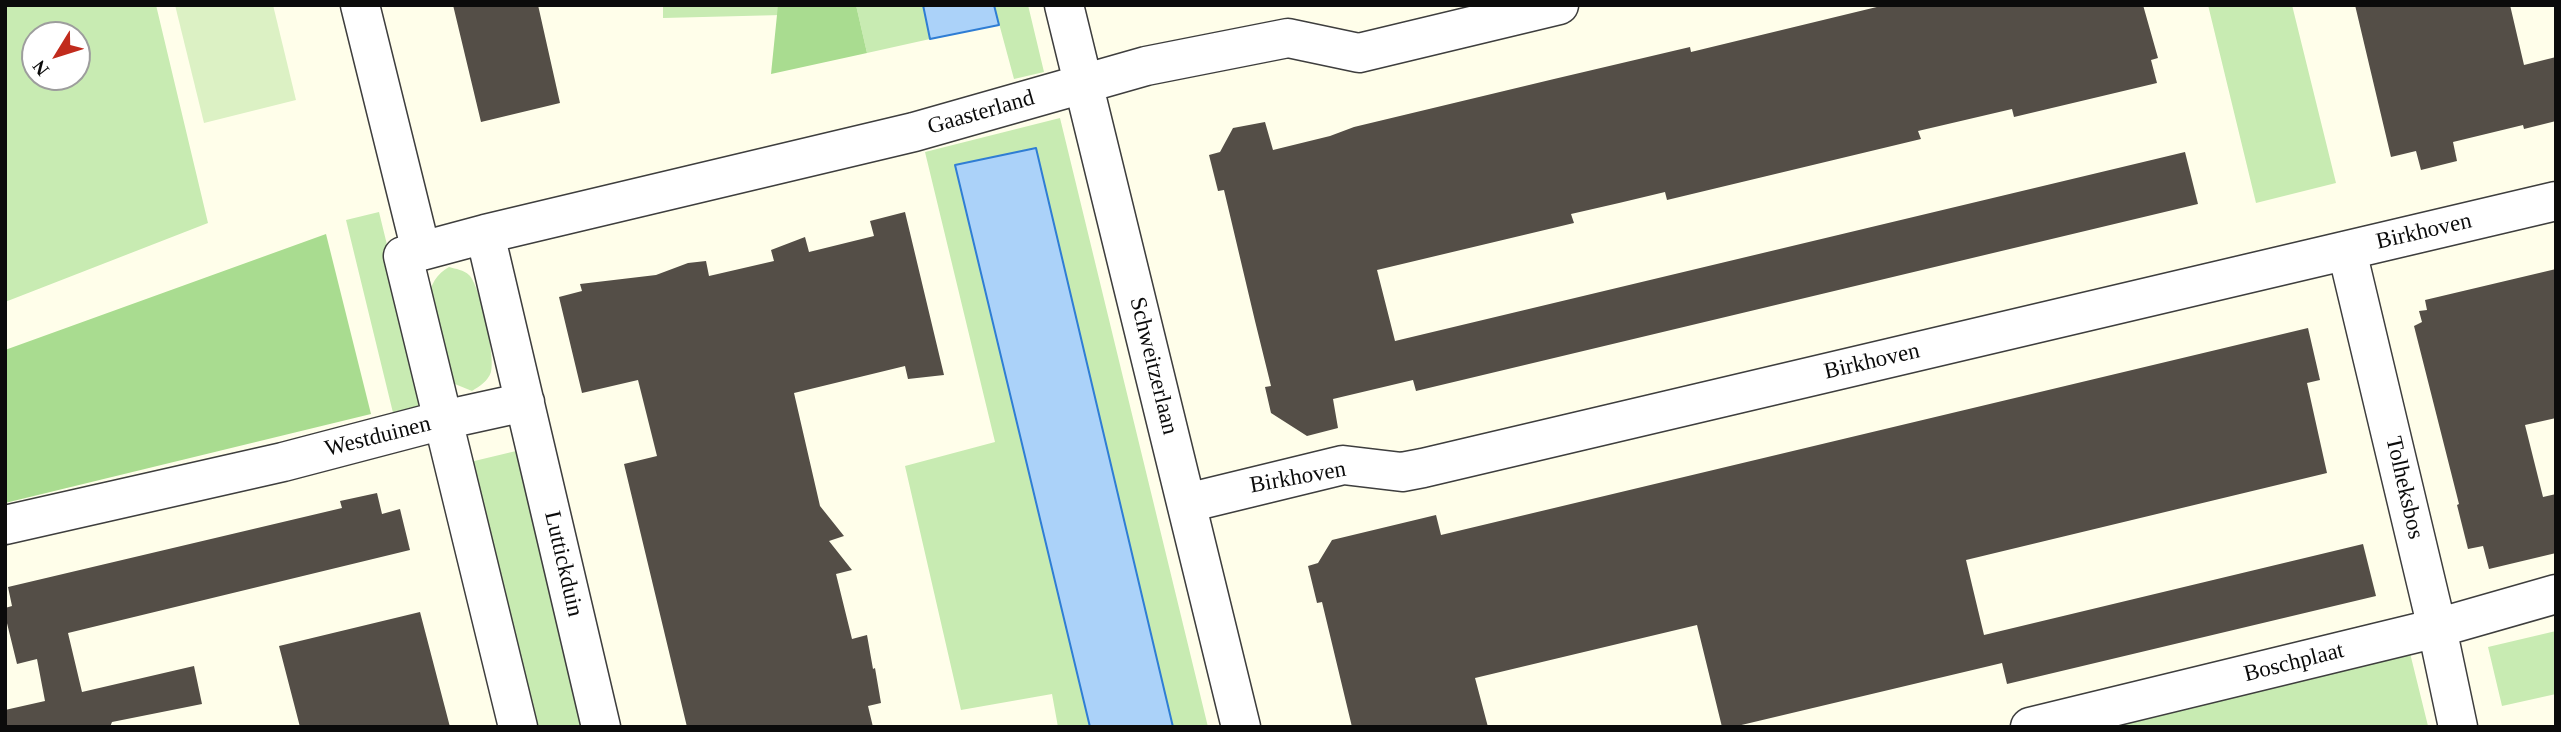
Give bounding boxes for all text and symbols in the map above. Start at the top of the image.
north arrow [21,21,91,91]
text: N [28,56,53,80]
street label: Gaasterland [924,85,1038,141]
street label: Birkhoven [2374,208,2474,256]
street label: Schweitzerlaan [1123,295,1183,437]
street label: Birkhoven [1822,338,1922,386]
street label: Westduinen [322,411,434,463]
street label: Tolheksbos [2379,434,2429,542]
street label: Birkhoven [1248,456,1348,500]
street label: Luttickduin [537,509,589,619]
street label: Boschplaat [2241,637,2347,689]

